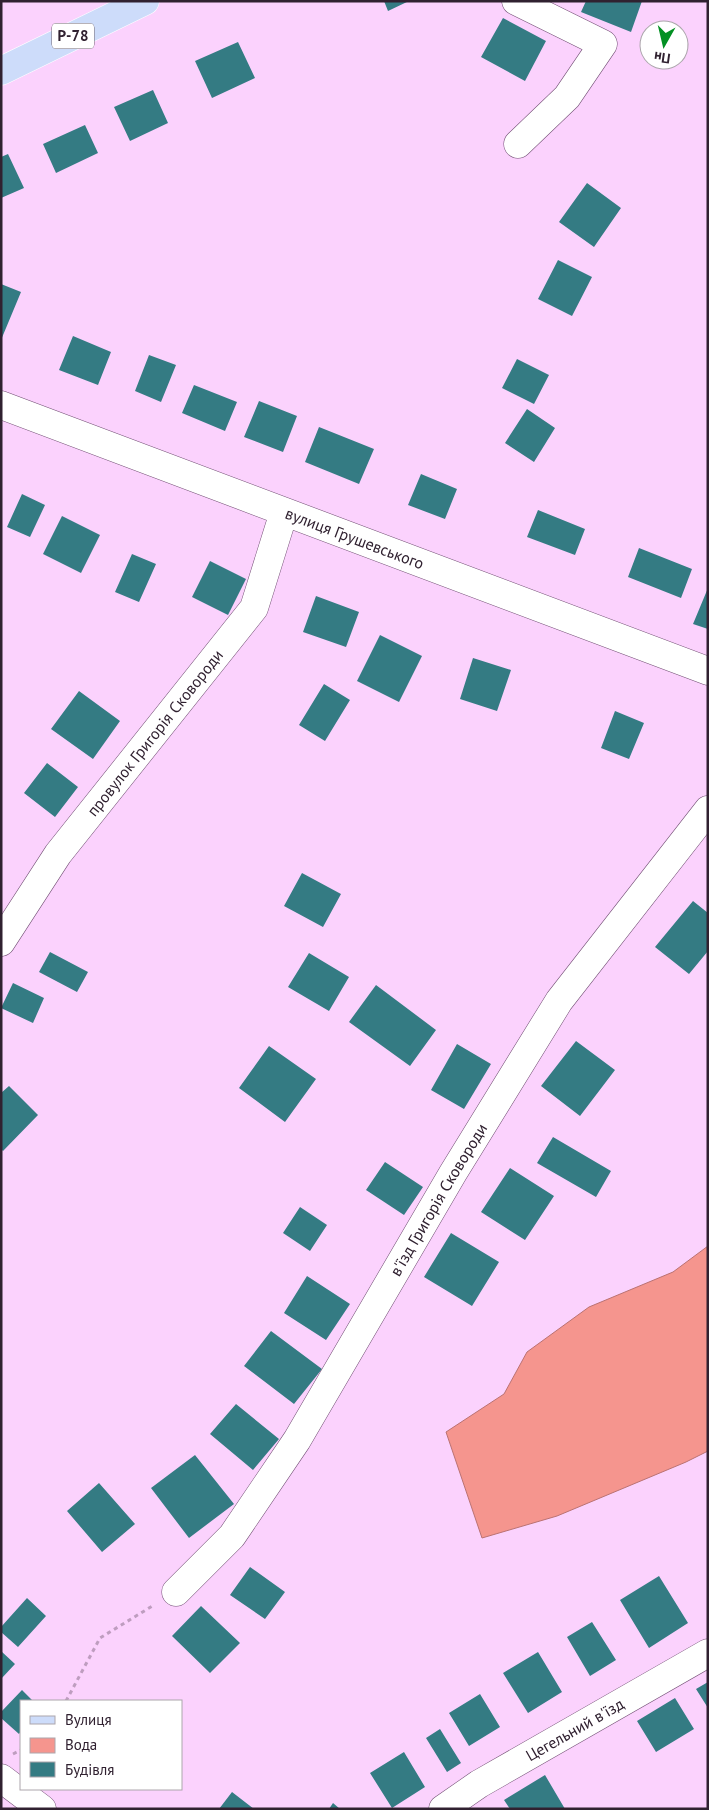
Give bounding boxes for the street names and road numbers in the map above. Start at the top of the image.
road number: Р-78 [52,24,94,48]
street label: вулиця Грушевського [283,503,427,573]
street label: провулок Григорія Сковороди [82,645,227,820]
street label: в'їзд Григорія Сковороди [385,1120,491,1279]
street label: Цегельний в'їзд [522,1693,628,1765]

